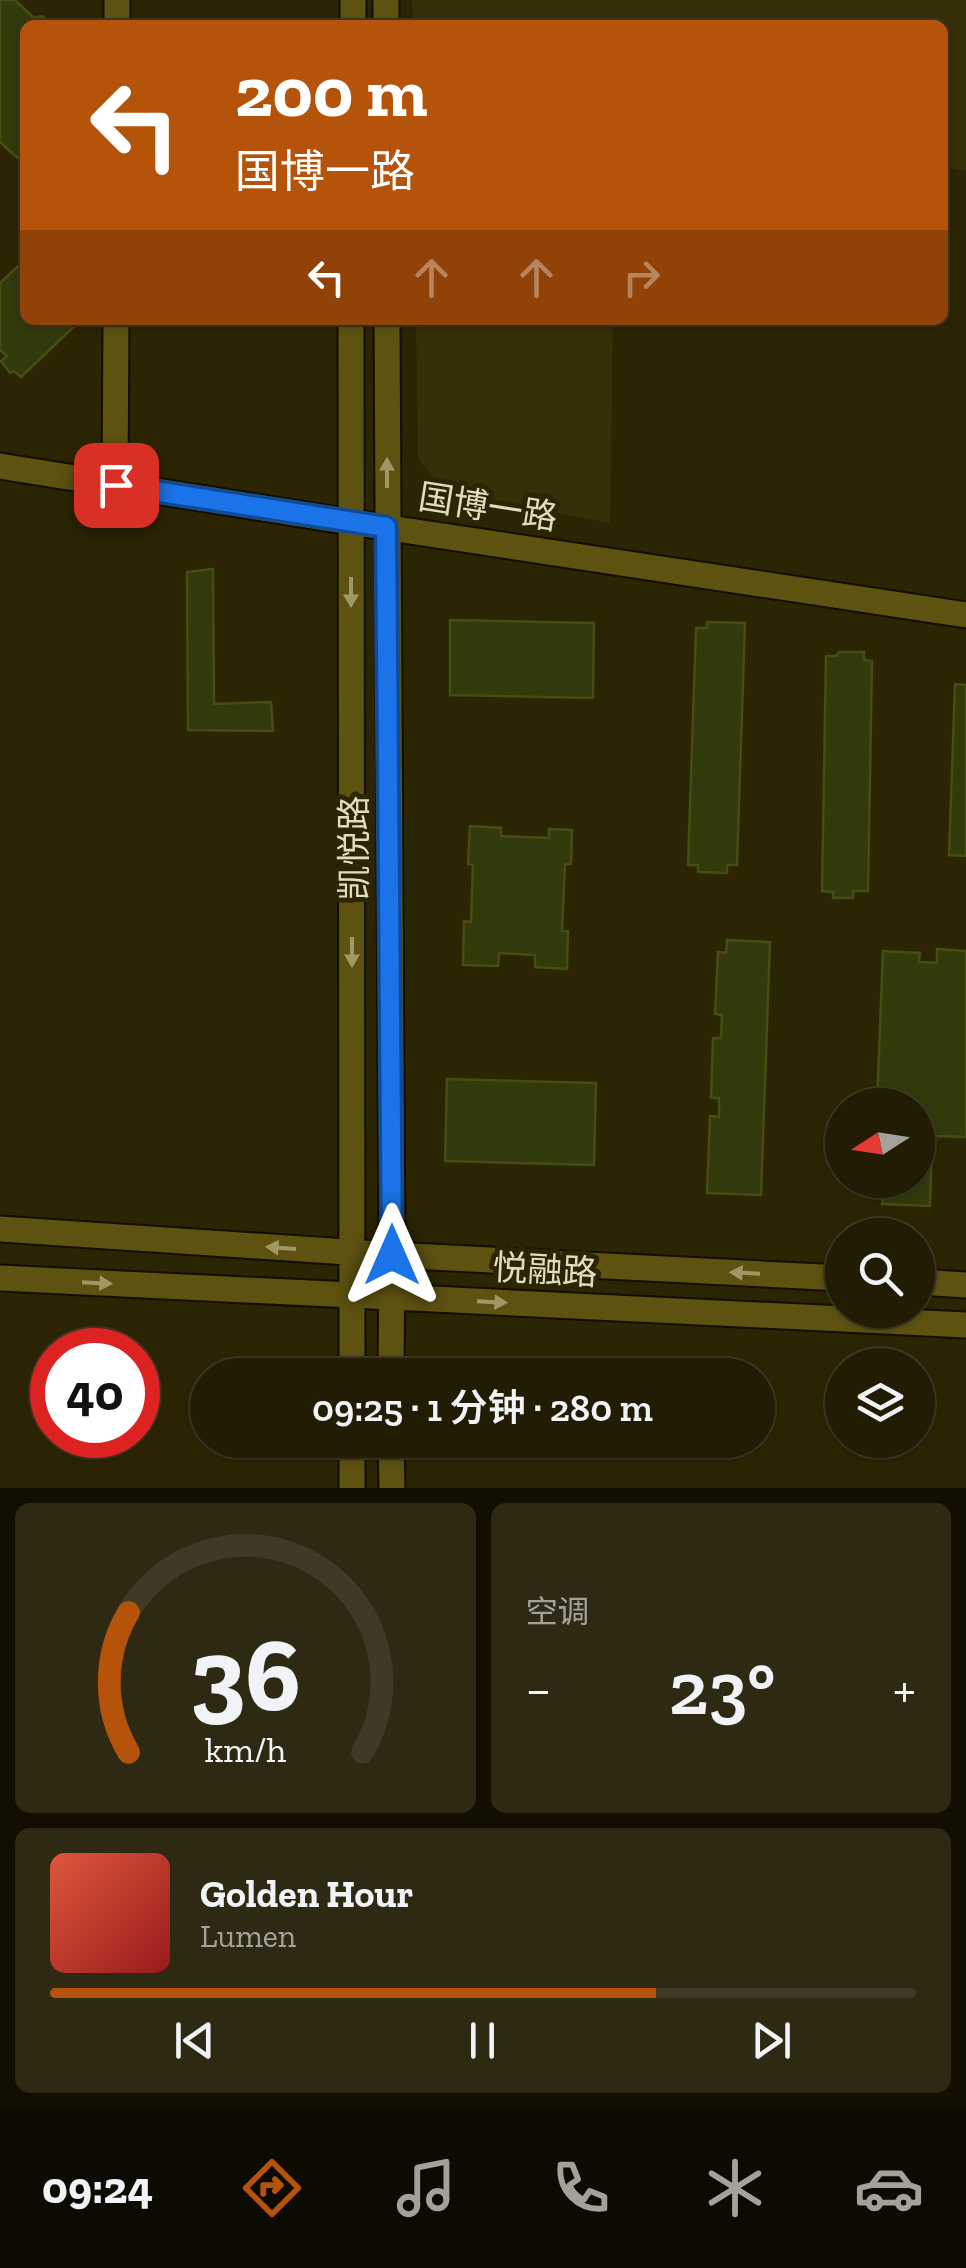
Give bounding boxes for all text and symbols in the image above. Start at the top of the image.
text: 200 m [235,50,428,134]
icon: left [70,60,200,190]
text: 国博一路 [235,145,415,199]
icon: left [299,250,354,305]
icon: ahead [404,250,459,305]
icon: ahead [509,250,564,305]
icon: right [614,250,669,305]
pin [74,443,159,528]
one-way arrow [379,456,395,488]
icon: arrive [89,458,144,513]
street label: 国博一路 [416,475,560,539]
one-way arrow [343,577,359,609]
street label: 凯悦路 [333,795,375,901]
one-way arrow [344,937,360,969]
north arrow [825,1088,935,1198]
map controls [825,1088,935,1458]
position arrow [340,1203,444,1307]
button: search [825,1218,935,1328]
one-way arrow [264,1240,296,1256]
street label: 悦融路 [491,1246,599,1294]
one-way arrow [729,1265,761,1281]
one-way arrow [82,1275,114,1291]
one-way arrow [476,1294,508,1310]
speed limit sign: 40 [30,1328,160,1458]
button: layers [825,1348,935,1458]
text: 09:25 · 1 分钟 · 280 m [312,1385,653,1431]
text: 空调 [526,1593,590,1631]
text: 36 [190,1612,301,1737]
text: 23° [669,1643,775,1733]
text: − [526,1656,551,1722]
text: + [893,1656,916,1722]
text: km/h [204,1728,286,1771]
text: Golden Hour [200,1871,413,1917]
text: Lumen [200,1917,296,1955]
icon: previous [167,2013,222,2068]
icon: pause [455,2013,510,2068]
icon: next [744,2013,799,2068]
icon: directions [237,2153,307,2223]
icon: music [391,2153,461,2223]
icon: phone [546,2153,616,2223]
icon: climate [700,2153,770,2223]
icon: car [854,2153,924,2223]
text: 09:24 [42,2161,153,2215]

